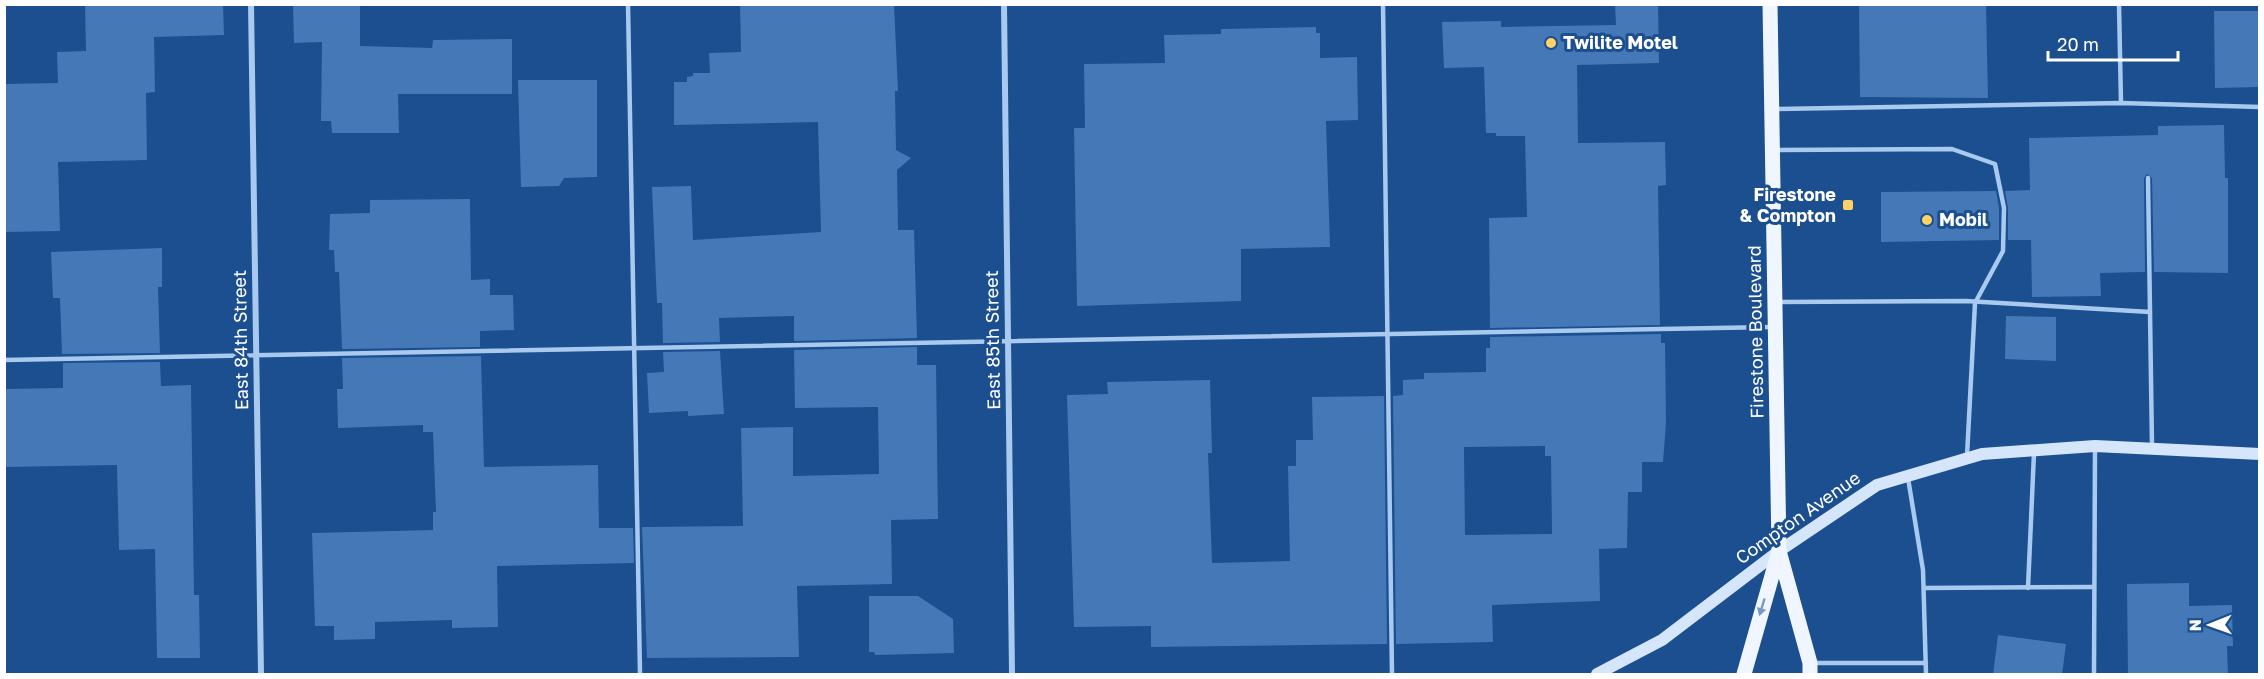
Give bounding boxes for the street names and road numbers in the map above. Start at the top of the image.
street label: Firestone Boulevard [1742,245,1768,419]
street label: East 84th Street [228,270,252,410]
street label: East 85th Street [980,270,1004,410]
street label: Compton Avenue [1731,466,1864,568]

